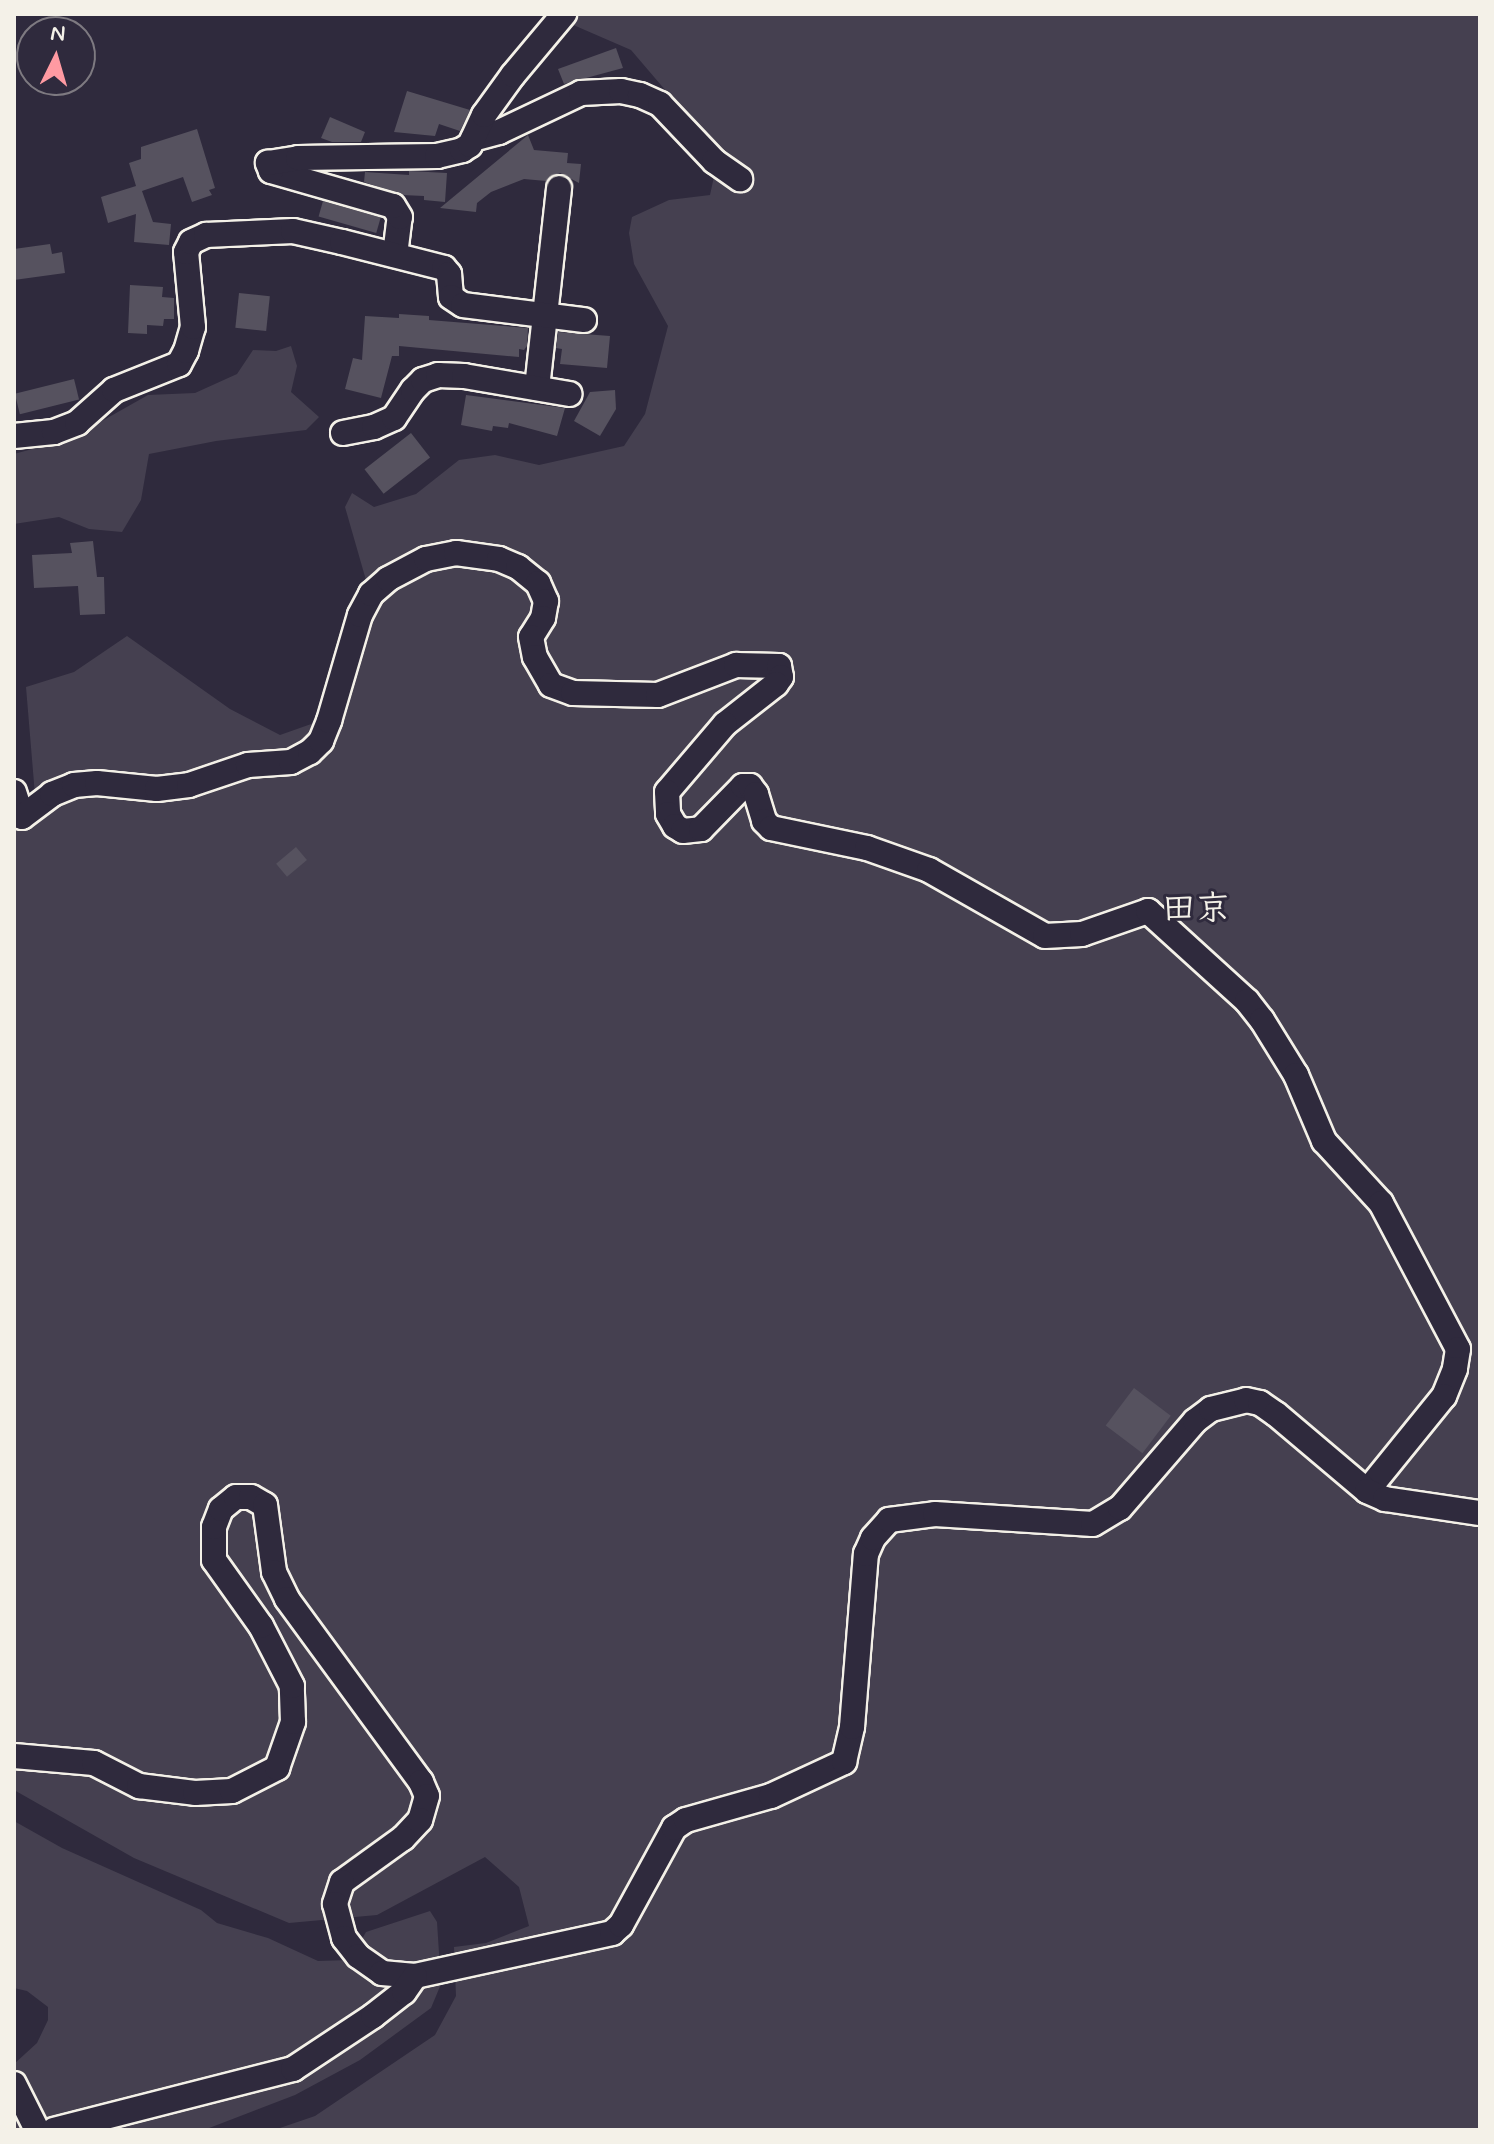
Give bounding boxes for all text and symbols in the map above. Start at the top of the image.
north arrow [16,16,96,96]
text: N [49,19,66,49]
district label: 田京 [1162,890,1230,930]

